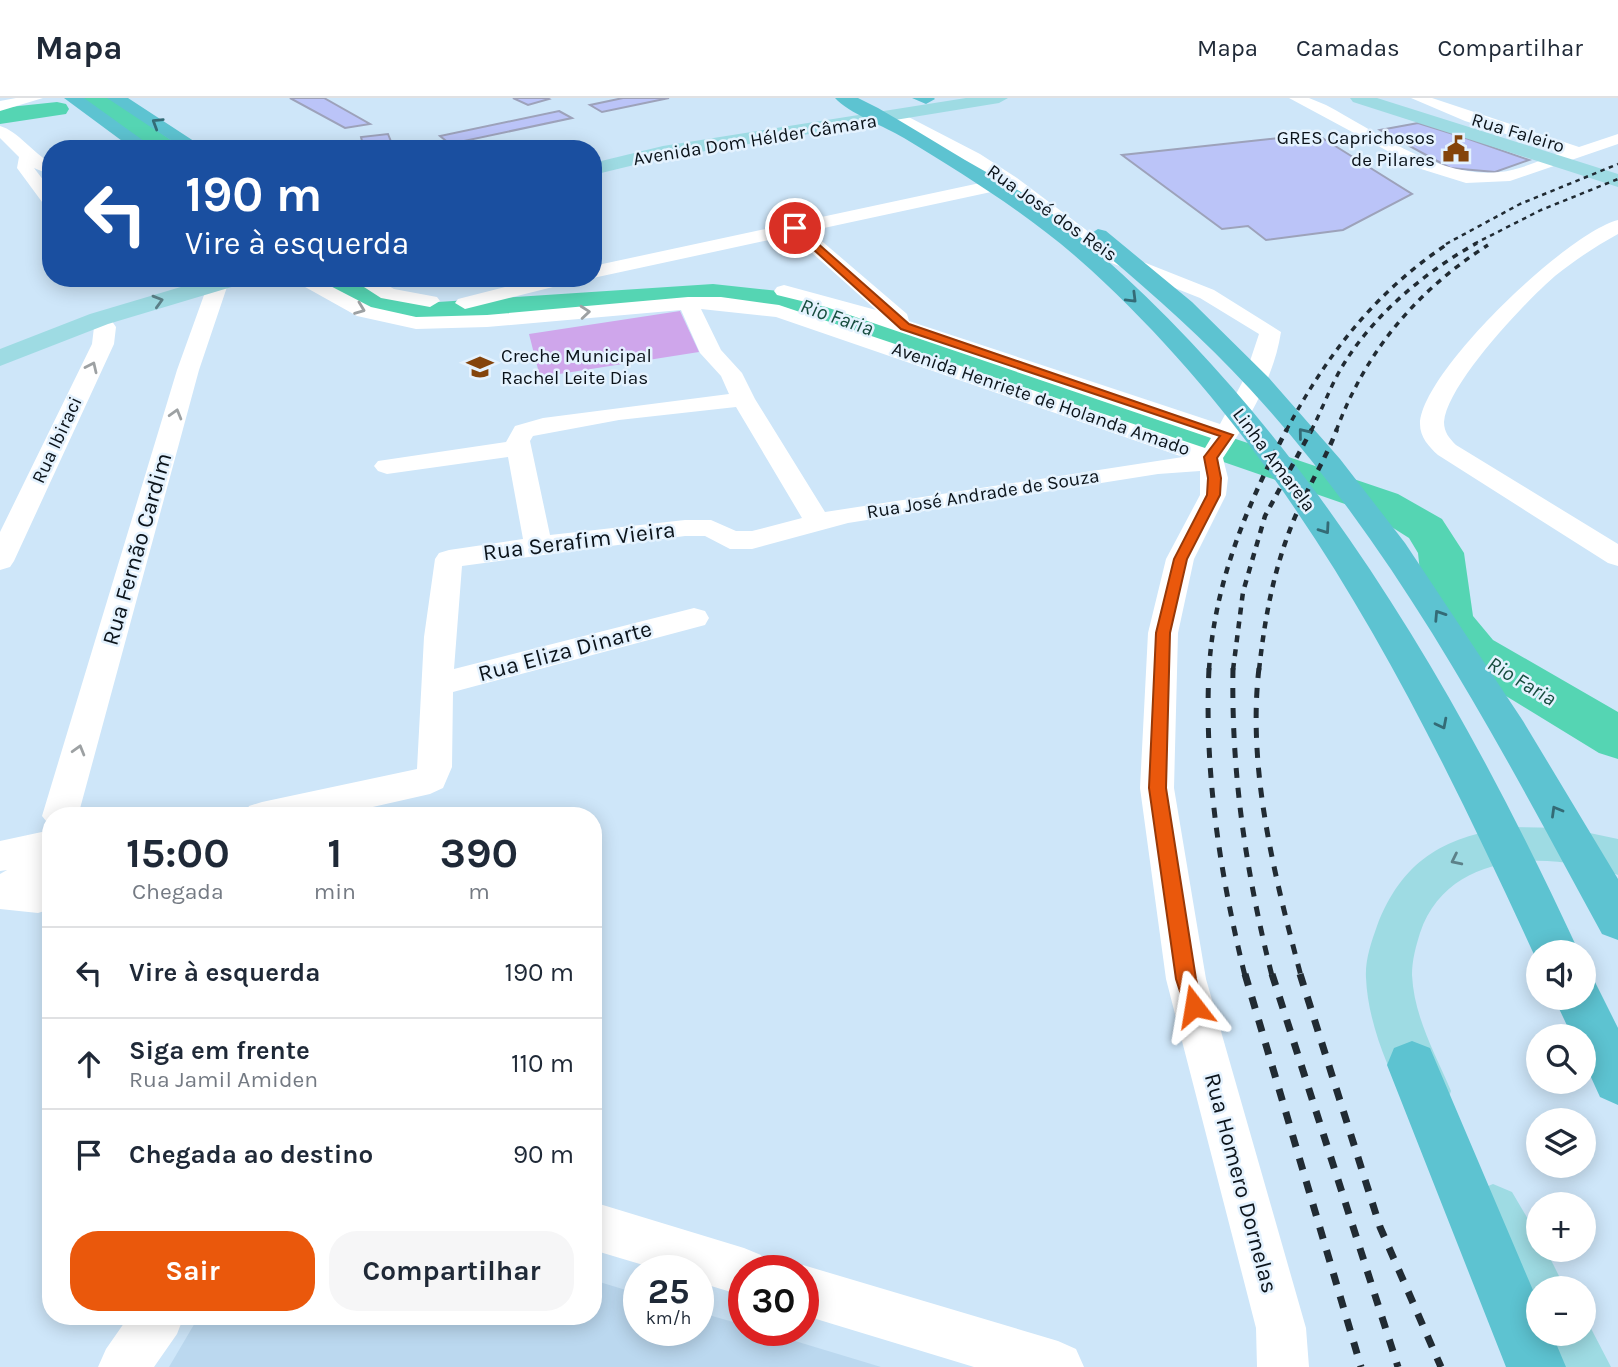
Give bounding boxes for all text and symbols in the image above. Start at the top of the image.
text: Mapa [35,29,123,67]
text: Mapa [1197,34,1258,62]
text: Camadas [1296,34,1400,62]
text: Compartilhar [1438,34,1583,62]
street label: Rua Faleiro [1469,108,1567,158]
street label: Avenida Dom Hélder Câmara [632,110,878,170]
one-way arrow [151,119,164,132]
place label: GRES Caprichosos de Pilares [1277,127,1435,171]
public building icon: GRES Caprichosos de Pilares [1441,134,1471,164]
street label: Rua José dos Reis [983,160,1121,266]
text: 190 m [185,166,322,223]
icon: left [70,168,161,259]
pin [765,198,825,258]
icon: arrive [776,209,814,247]
text: Vire à esquerda [185,225,409,262]
one-way arrow [1124,290,1137,303]
water label: Rio Faria [797,293,877,341]
one-way arrow [152,294,164,309]
one-way arrow [353,301,365,315]
one-way arrow [580,305,591,320]
street label: Avenida Henriete de Holanda Amado [889,338,1193,460]
place label: Creche Municipal Rachel Leite Dias [501,345,652,389]
school or university icon: Creche Municipal Rachel Leite Dias [465,352,495,382]
one-way arrow [84,362,98,374]
street label: Rua Ibiraci [27,393,87,487]
street label: Linha Amarela [1228,404,1320,516]
one-way arrow [167,408,182,420]
one-way arrow [1299,429,1311,442]
street label: Rua Fernão Cardim [97,449,177,649]
street label: Rua José Andrade de Souza [865,465,1101,523]
street label: Rua Serafim Vieira [481,516,677,566]
one-way arrow [1317,521,1329,534]
one-way arrow [1435,610,1448,623]
street label: Rua Eliza Dinarte [475,615,655,687]
water label: Rio Faria [1483,651,1561,711]
one-way arrow [1433,717,1447,729]
one-way arrow [70,744,85,756]
one-way arrow [1551,805,1564,818]
text: 15:00 [126,828,230,878]
text: 1 [327,828,342,878]
text: 390 [440,828,518,878]
one-way arrow [1451,851,1464,865]
text: Chegada [132,878,224,905]
text: min [314,878,356,905]
text: m [468,878,490,905]
map controls [1526,940,1596,1346]
button: sound [1526,940,1596,1010]
icon: left [70,954,108,992]
text: Vire à esquerda [129,957,320,988]
text: 190 m [504,957,574,988]
position arrow [1157,969,1231,1043]
button: search [1526,1024,1596,1094]
text: Siga em frente [129,1035,310,1066]
icon: ahead [70,1045,108,1083]
text: 110 m [511,1048,574,1079]
text: Rua Jamil Amiden [129,1066,318,1093]
street label: Rua Homero Dornelas [1199,1070,1283,1296]
button: layers [1526,1108,1596,1178]
icon: arrive [70,1136,108,1174]
text: Chegada ao destino [129,1139,373,1170]
text: 90 m [513,1139,574,1170]
button: + [1526,1192,1596,1262]
button: Sair [70,1231,315,1311]
button: Compartilhar [329,1231,574,1311]
speed limit sign: 30 [728,1255,819,1346]
text: 25 [648,1271,689,1312]
button: − [1526,1276,1596,1346]
text: km/h [646,1307,691,1329]

